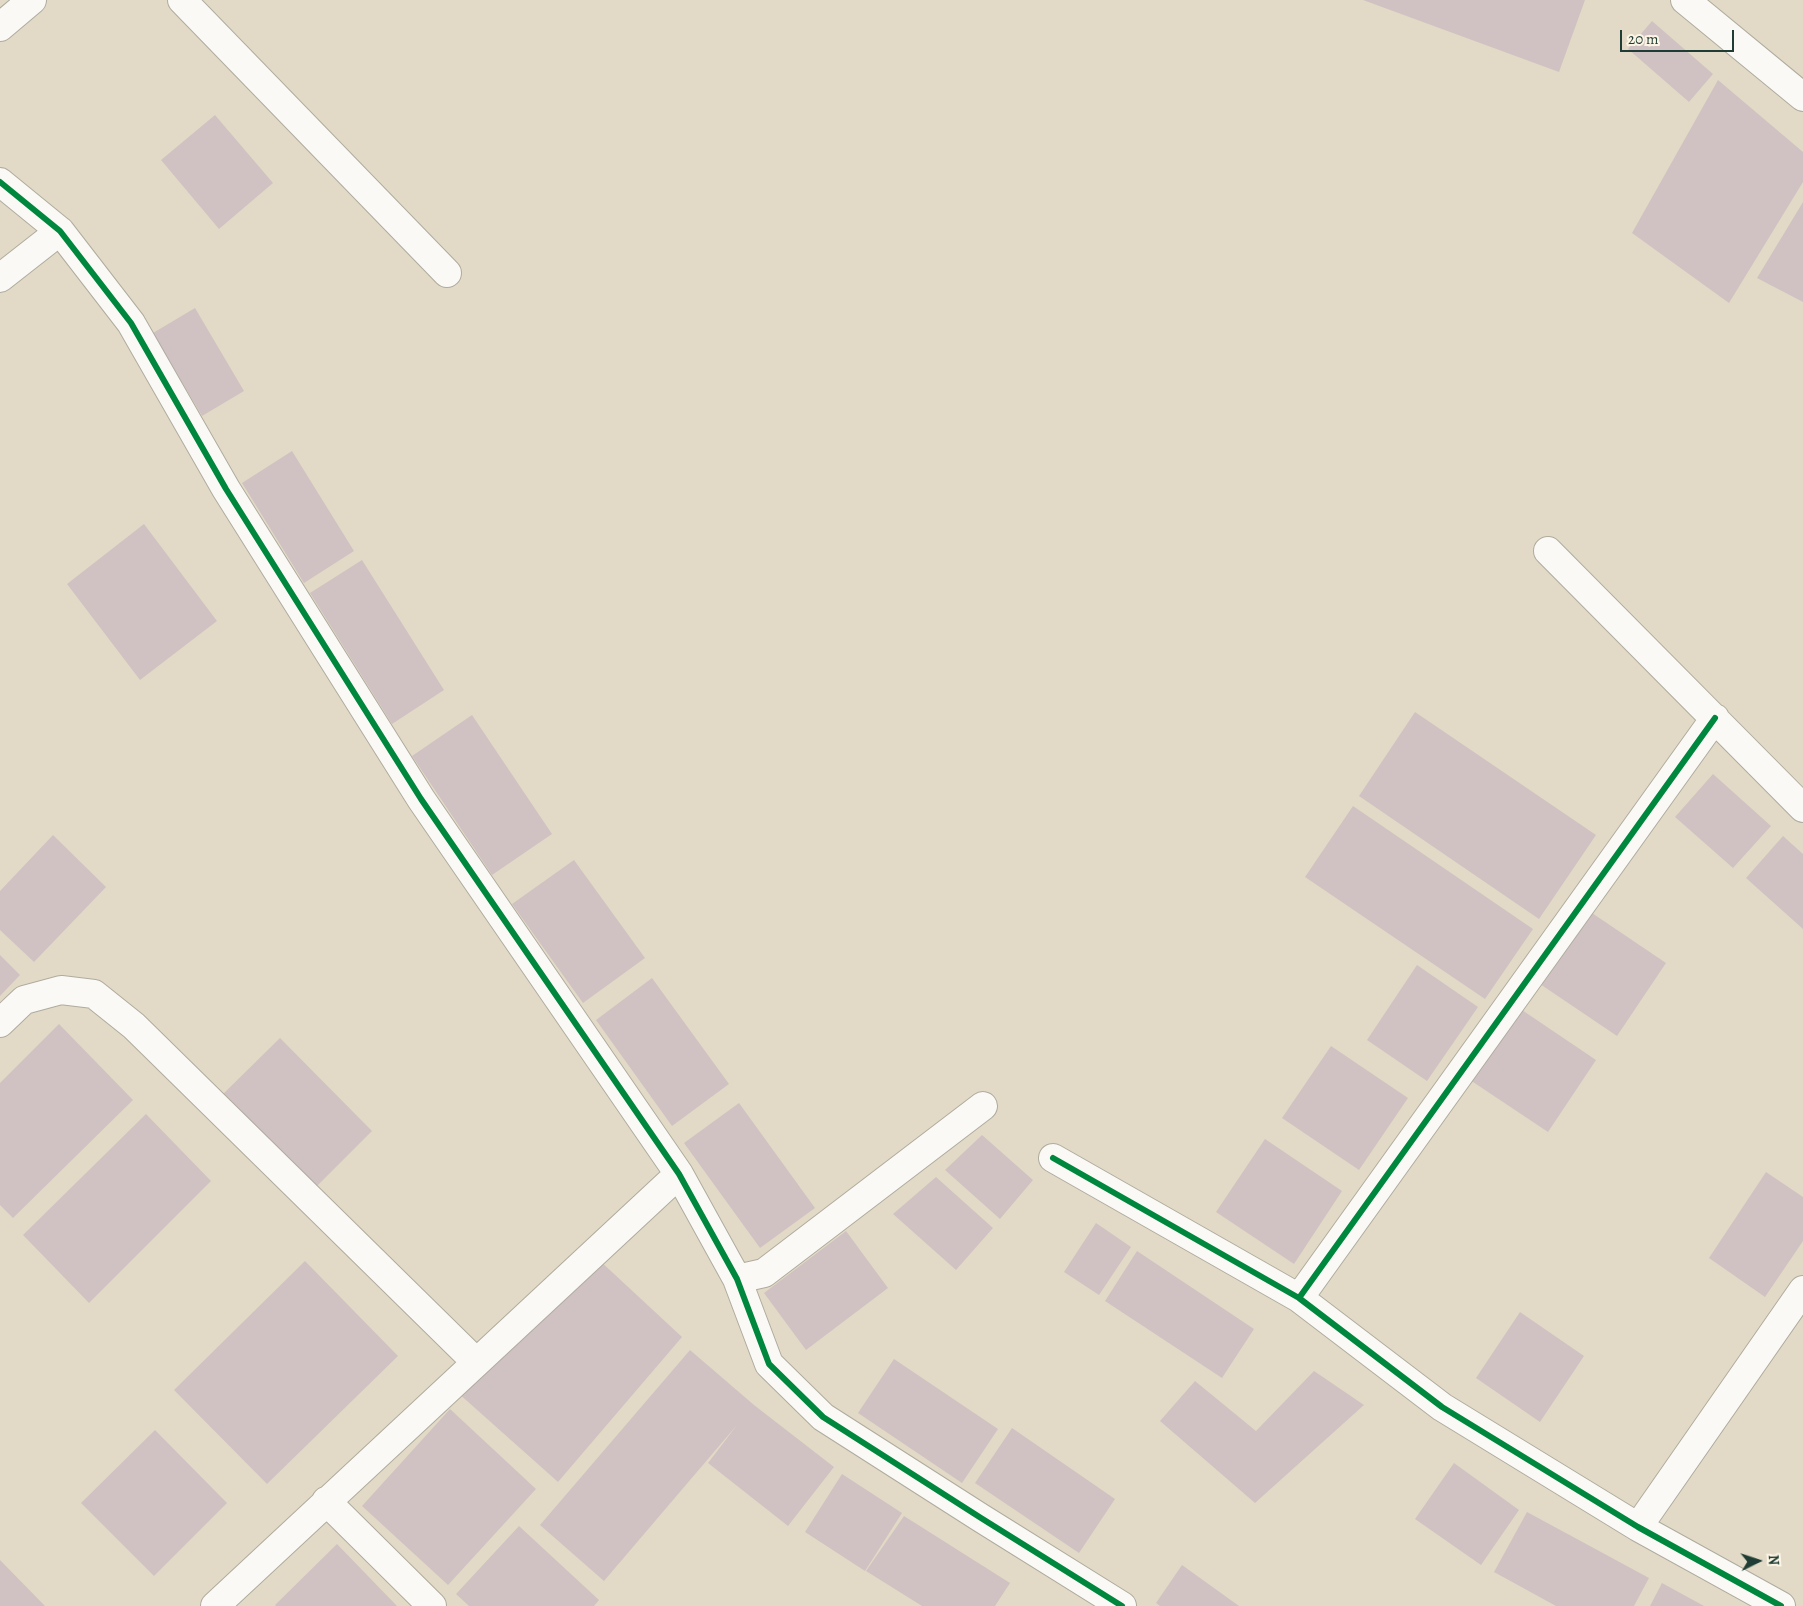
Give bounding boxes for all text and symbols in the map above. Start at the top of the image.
scale bar [1623,20,1737,52]
text: 20 m [1628,29,1659,49]
north arrow [1733,1536,1783,1586]
text: N [1764,1554,1783,1566]

